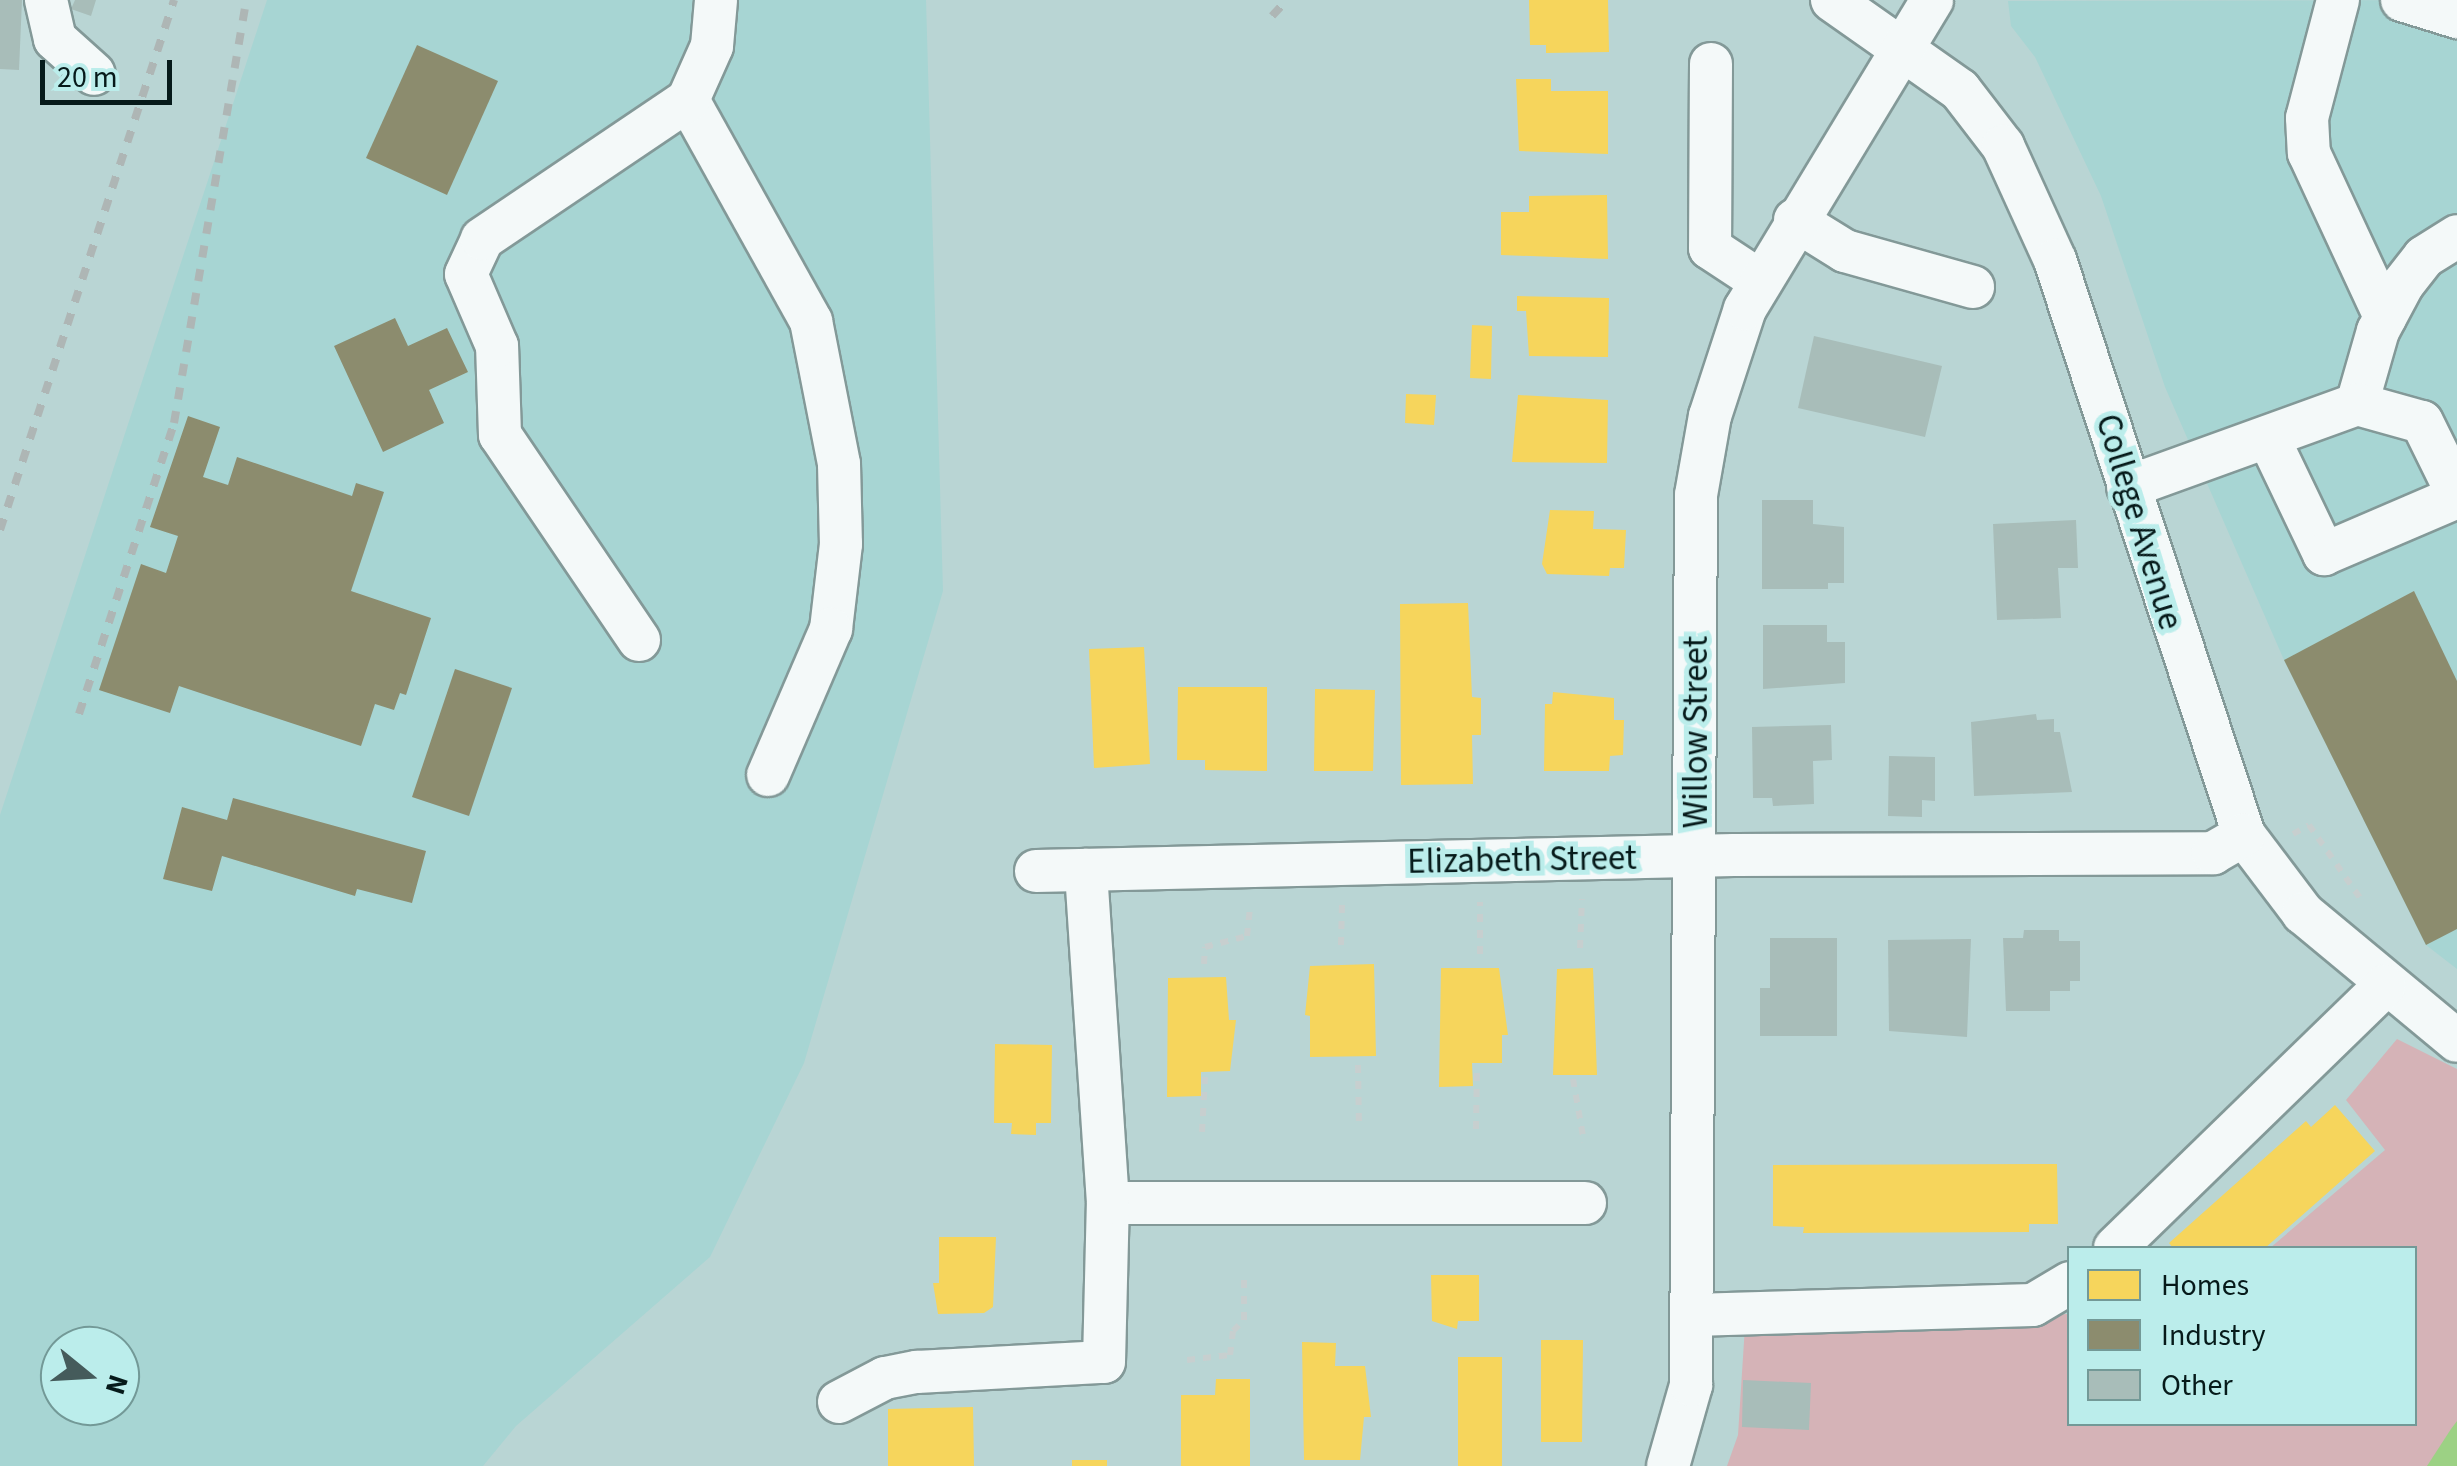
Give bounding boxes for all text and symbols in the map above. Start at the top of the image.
scale bar [45,40,178,102]
text: 20 m [57,56,118,99]
street label: College Avenue [2086,409,2192,635]
street label: Willow Street [1675,636,1717,828]
street label: Elizabeth Street [1407,837,1637,883]
legend [2067,1246,2417,1426]
text: Homes [2161,1264,2249,1307]
text: Industry [2161,1314,2266,1357]
north arrow [40,1326,140,1426]
text: Other [2161,1364,2233,1407]
text: N [95,1370,139,1400]

